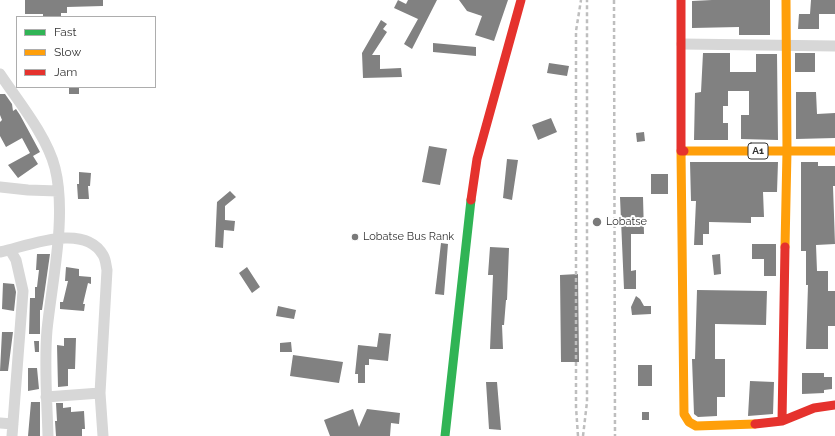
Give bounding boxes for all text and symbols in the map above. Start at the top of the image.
legend [16,16,156,88]
text: Fast [54,25,77,39]
text: Slow [54,45,81,59]
text: Jam [54,65,77,79]
road number: A1 [748,143,768,159]
place label: Lobatse [606,215,647,229]
marker: Lobatse [591,216,603,228]
place label: Lobatse Bus Rank [363,230,454,244]
marker: Lobatse Bus Rank [350,232,360,242]

